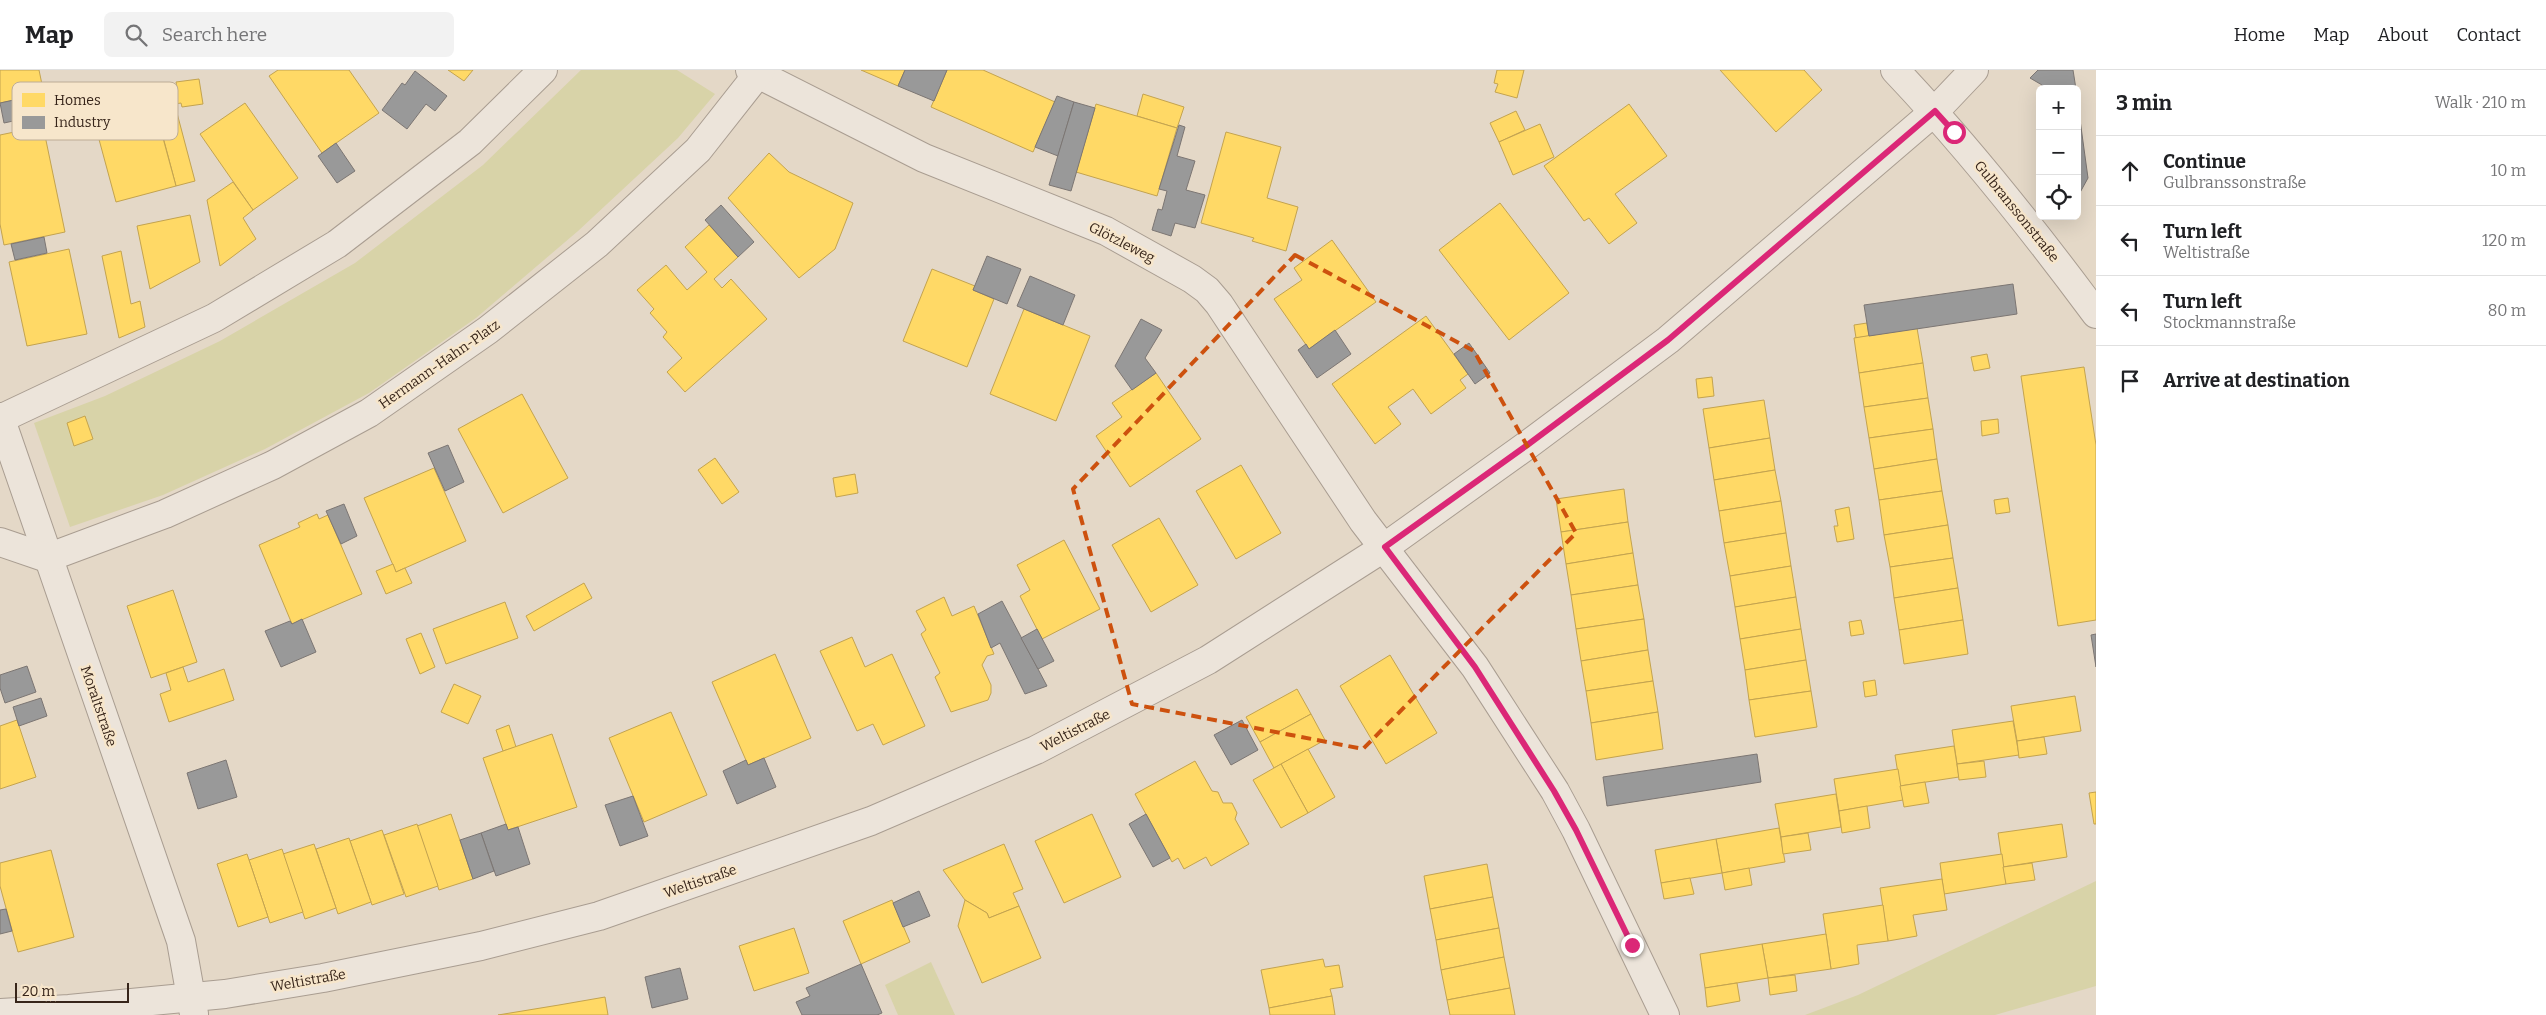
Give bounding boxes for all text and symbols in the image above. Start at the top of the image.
search box [104,12,454,57]
text: Map [25,21,74,49]
icon: search [122,21,150,49]
text: Search here [162,23,267,46]
text: Home [2234,24,2285,46]
text: Map [2313,24,2349,46]
text: About [2377,24,2428,46]
text: Contact [2456,24,2521,46]
legend [12,82,178,140]
map controls [2036,85,2081,220]
button: + [2036,85,2081,130]
text: 3 min [2116,90,2172,116]
text: Homes [54,92,101,109]
text: Walk · 210 m [2435,93,2526,112]
text: Industry [54,114,111,131]
route start [1943,121,1966,144]
button: − [2036,130,2081,175]
text: Continue [2163,150,2246,173]
street label: Gulbranssonstraße [1971,157,2063,265]
icon: ahead [2116,157,2144,185]
text: 10 m [2491,161,2526,180]
text: Gulbranssonstraße [2163,173,2306,192]
button: locate [2036,175,2081,220]
street label: Glötzleweg [1086,219,1158,266]
text: Turn left [2163,220,2242,243]
icon: left [2116,227,2144,255]
text: 120 m [2482,231,2526,250]
text: Weltistraße [2163,243,2250,262]
text: Turn left [2163,290,2242,313]
icon: left [2116,297,2144,325]
text: 80 m [2488,301,2526,320]
text: Stockmannstraße [2163,313,2296,332]
street label: Hermann-Hahn-Platz [376,316,503,413]
icon: arrive [2116,367,2144,395]
text: Arrive at destination [2163,369,2350,392]
street label: Moraltstraße [77,663,120,749]
street label: Weltistraße [1037,706,1113,755]
street label: Weltistraße [661,861,739,902]
route end [1621,934,1644,957]
street label: Weltistraße [269,966,347,995]
scale bar [15,980,129,1003]
text: 20 m [22,983,55,1000]

